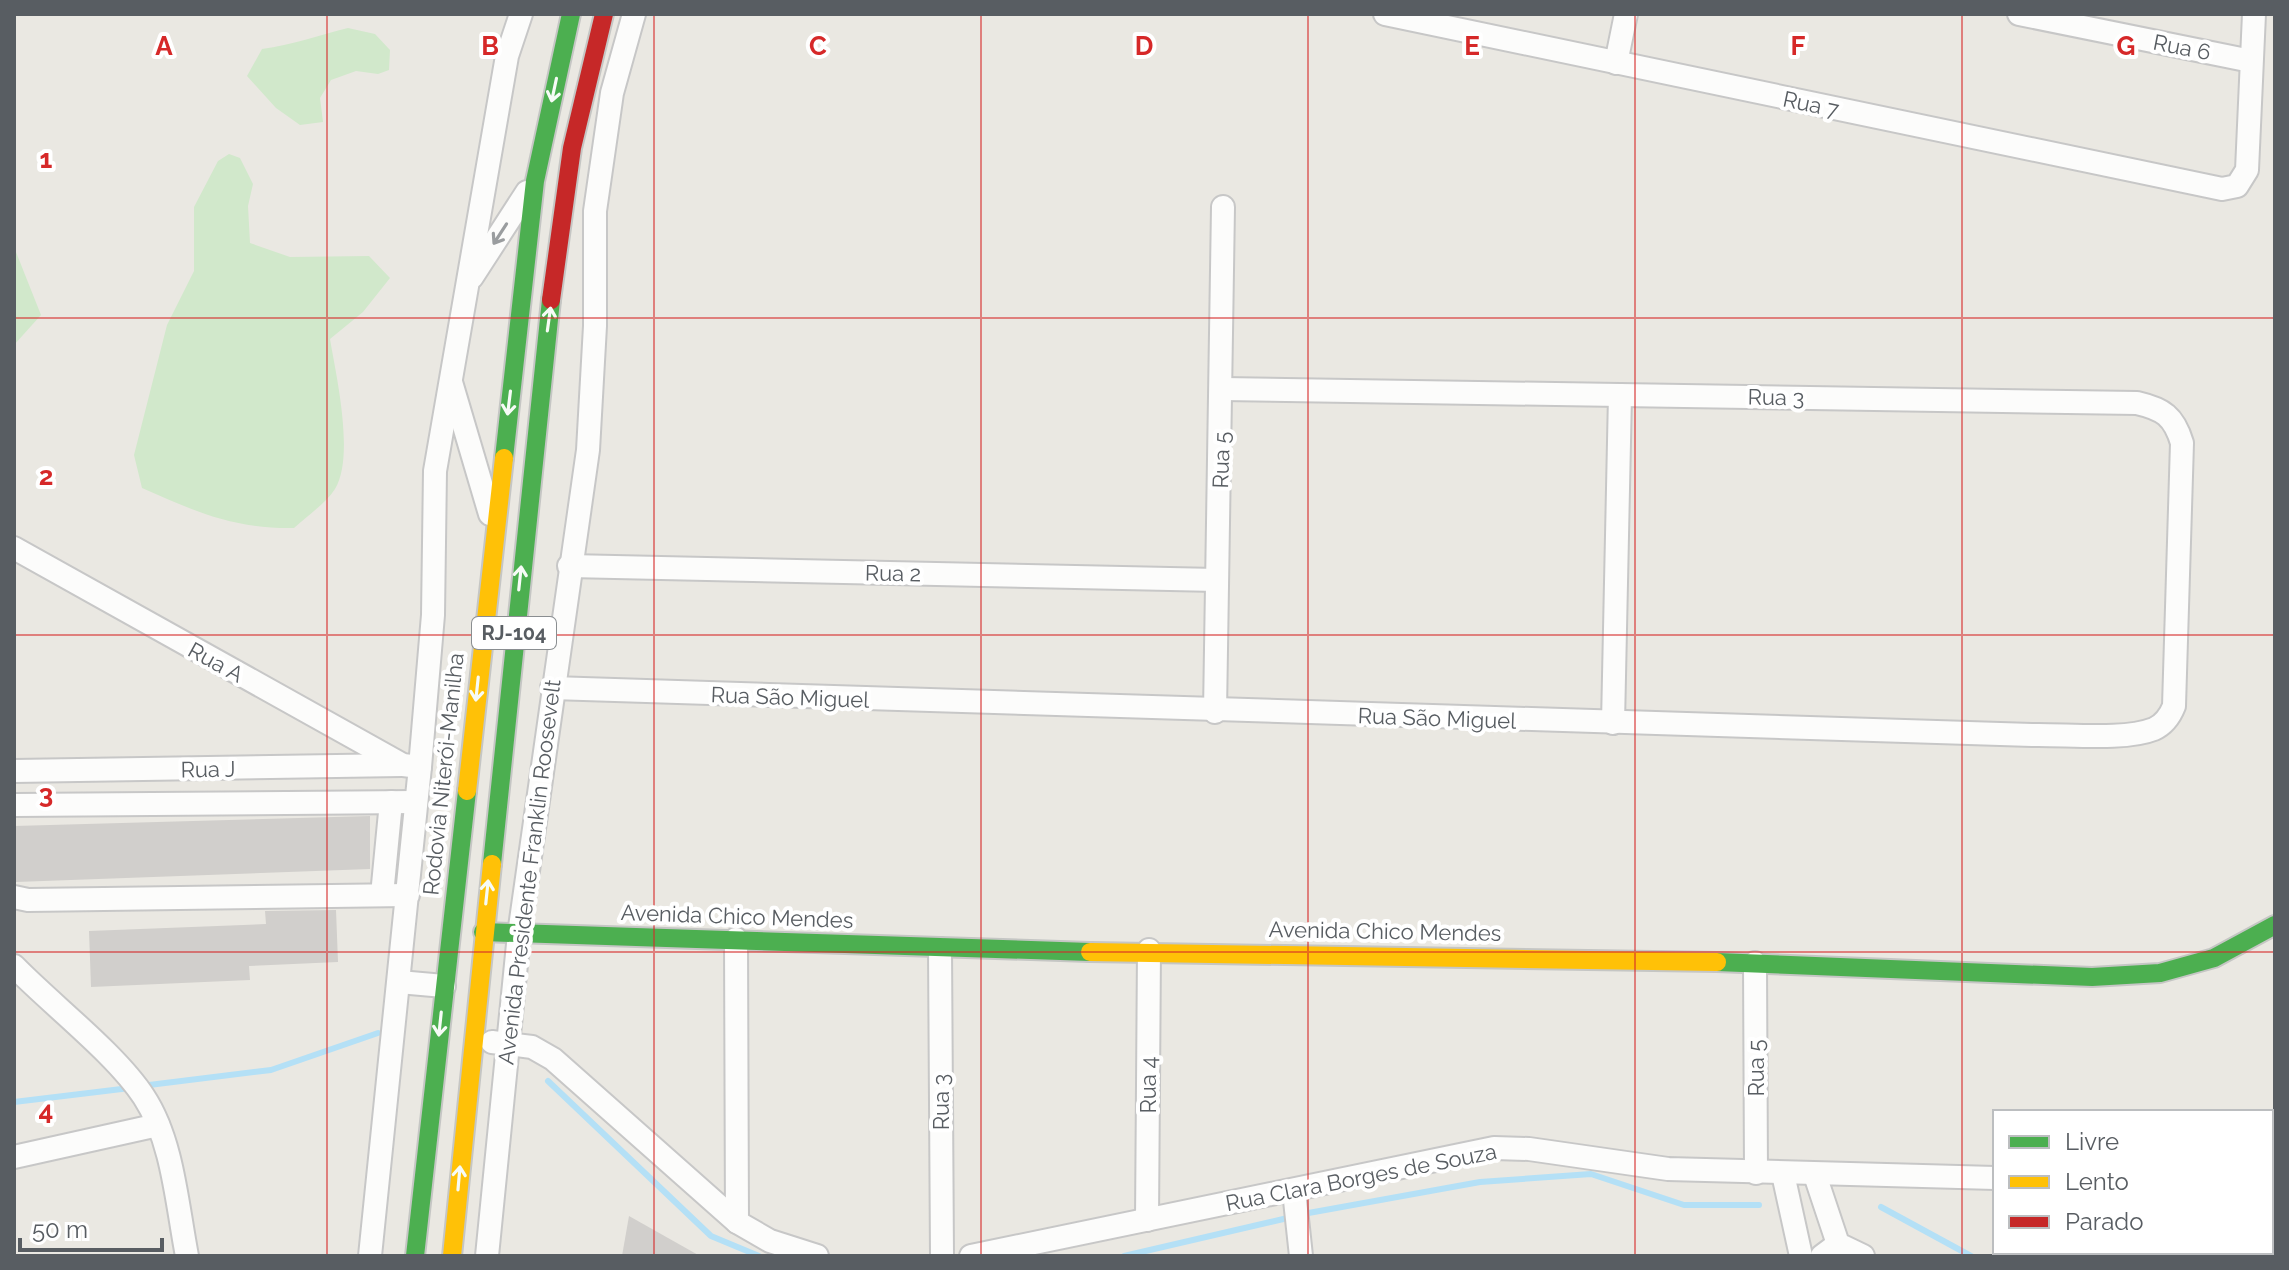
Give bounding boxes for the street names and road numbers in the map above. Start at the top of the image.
street label: Rua 6 [2151,29,2213,65]
street label: Rua 7 [1781,85,1842,123]
street label: Rua 3 [1747,384,1805,410]
street label: Rua 5 [1207,431,1235,489]
street label: Rua 2 [865,560,921,586]
road number: RJ-104 [472,617,556,649]
street label: Rua A [184,636,248,688]
street label: Rodovia Niterói-Manilha [417,652,469,896]
street label: Avenida Presidente Franklin Roosevelt [492,677,566,1066]
street label: Rua São Miguel [710,681,870,713]
street label: Rua São Miguel [1357,702,1517,734]
street label: Rua J [180,756,236,782]
street label: Avenida Chico Mendes [620,899,854,933]
street label: Avenida Chico Mendes [1268,916,1502,946]
street label: Rua 5 [1743,1040,1769,1096]
street label: Rua 4 [1135,1057,1161,1113]
street label: Rua 3 [928,1074,954,1130]
street label: Rua Clara Borges de Souza [1223,1138,1499,1216]

